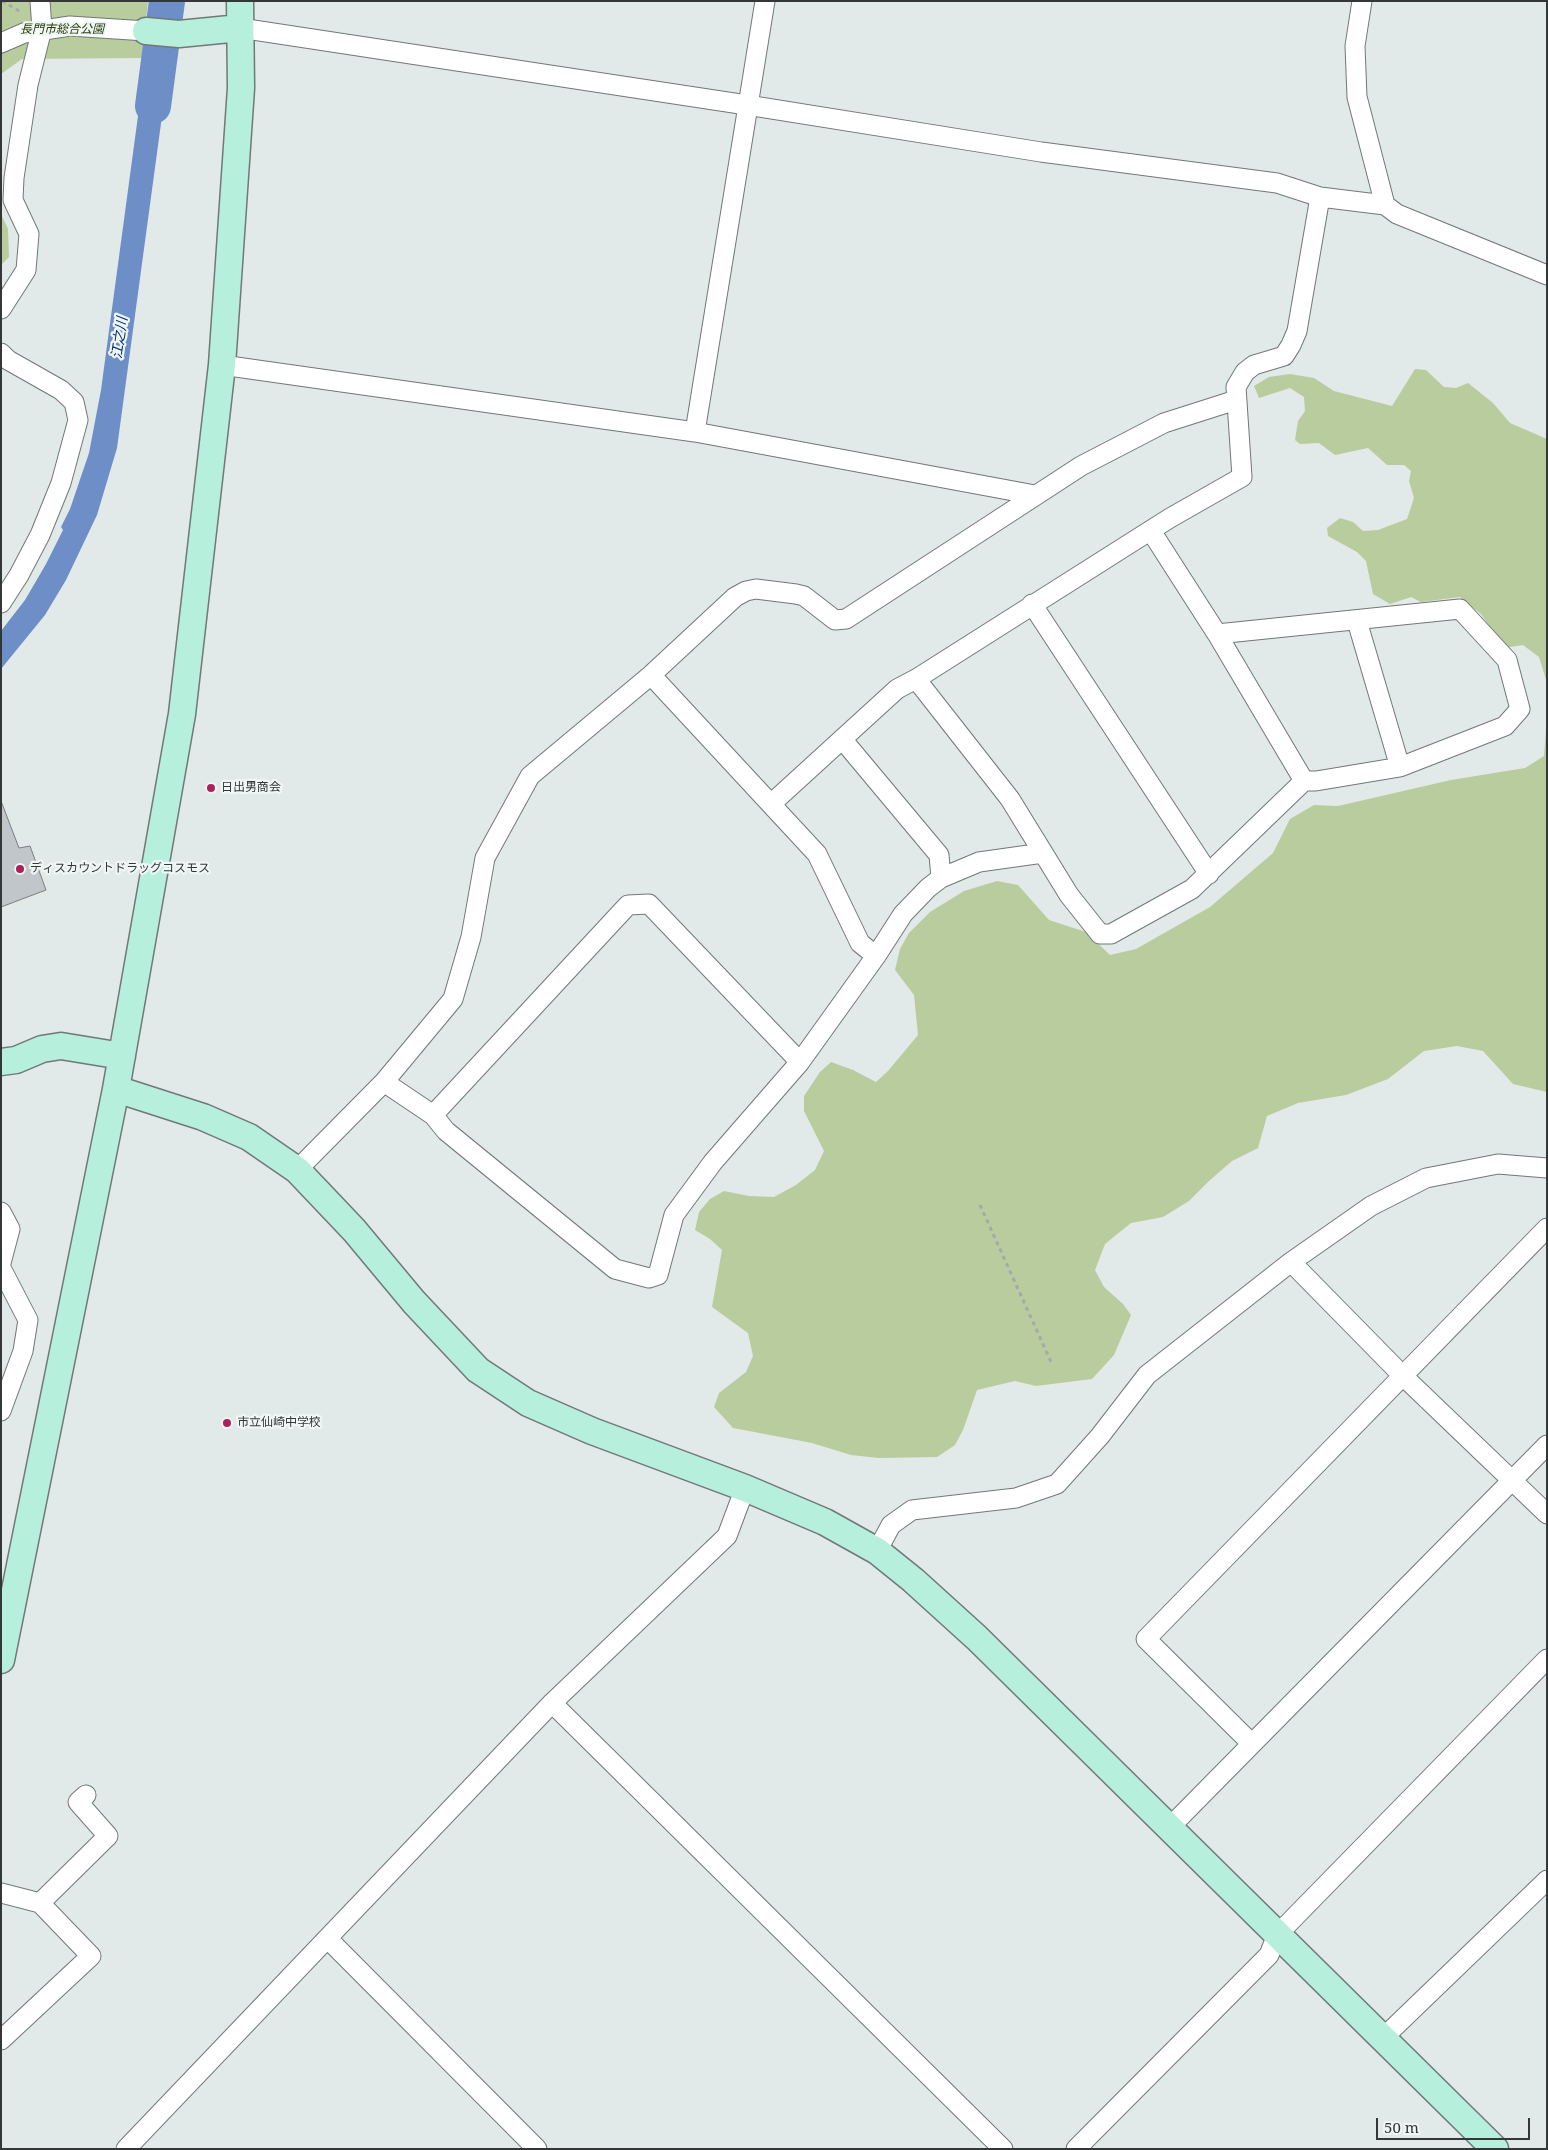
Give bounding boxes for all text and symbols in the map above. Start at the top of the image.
park label: 長門市総合公園 [20,23,104,37]
water label: 江之川 [109,316,131,360]
place label: 日出男商会 [221,781,281,795]
marker: 日出男商会 [205,782,217,794]
place label: ディスカウントドラッグコスモス [30,862,210,876]
marker: ディスカウントドラッグコスモス [14,863,26,875]
place label: 市立仙崎中学校 [237,1416,321,1430]
marker: 市立仙崎中学校 [221,1417,233,1429]
scale bar [1378,2108,1532,2140]
text: 50 m [1384,2117,1419,2137]

